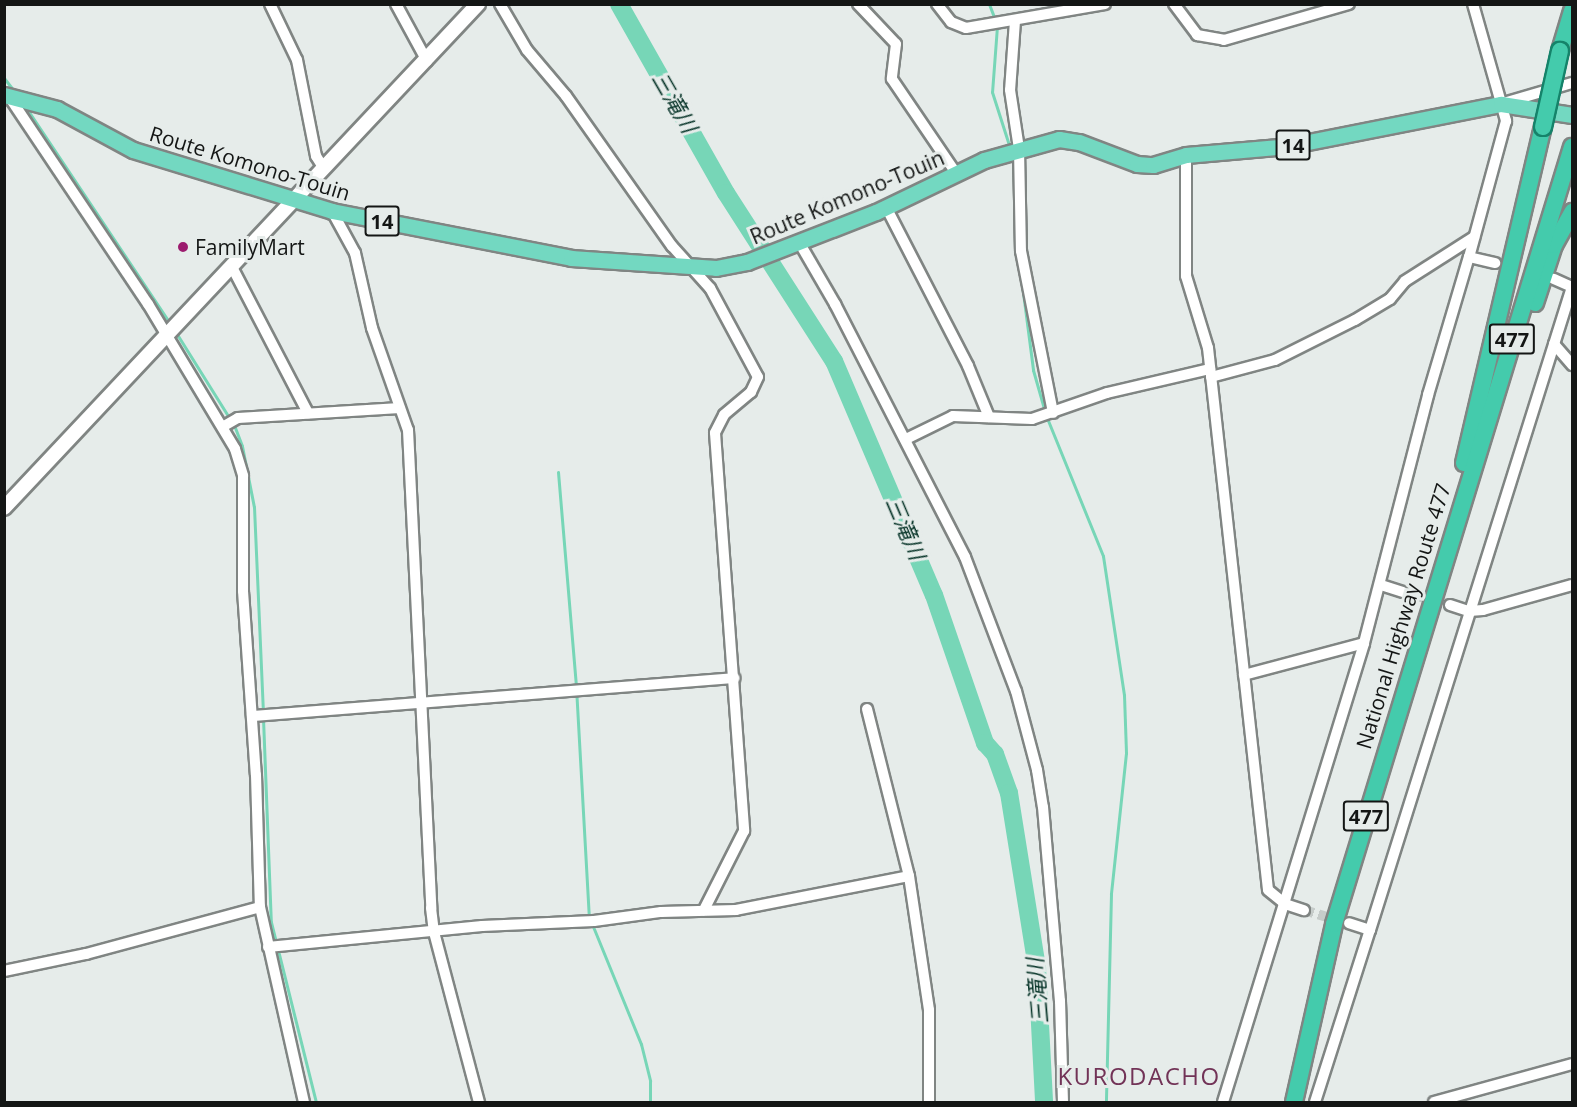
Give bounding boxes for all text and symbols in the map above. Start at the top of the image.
water label: 三滝川 [647,67,703,137]
street label: Route Komono-Touin [147,121,353,205]
road number: 14 [1275,128,1311,162]
street label: Route Komono-Touin [746,145,948,249]
road number: 14 [364,204,400,238]
place label: FamilyMart [195,234,305,260]
marker: FamilyMart [176,240,190,254]
road number: 477 [1488,322,1536,356]
street label: National Highway Route 477 [1351,480,1455,752]
water label: 三滝川 [881,492,931,564]
road number: 477 [1342,799,1390,833]
water label: 三滝川 [1021,957,1053,1025]
district label: KURODACHO [1057,1062,1221,1090]

